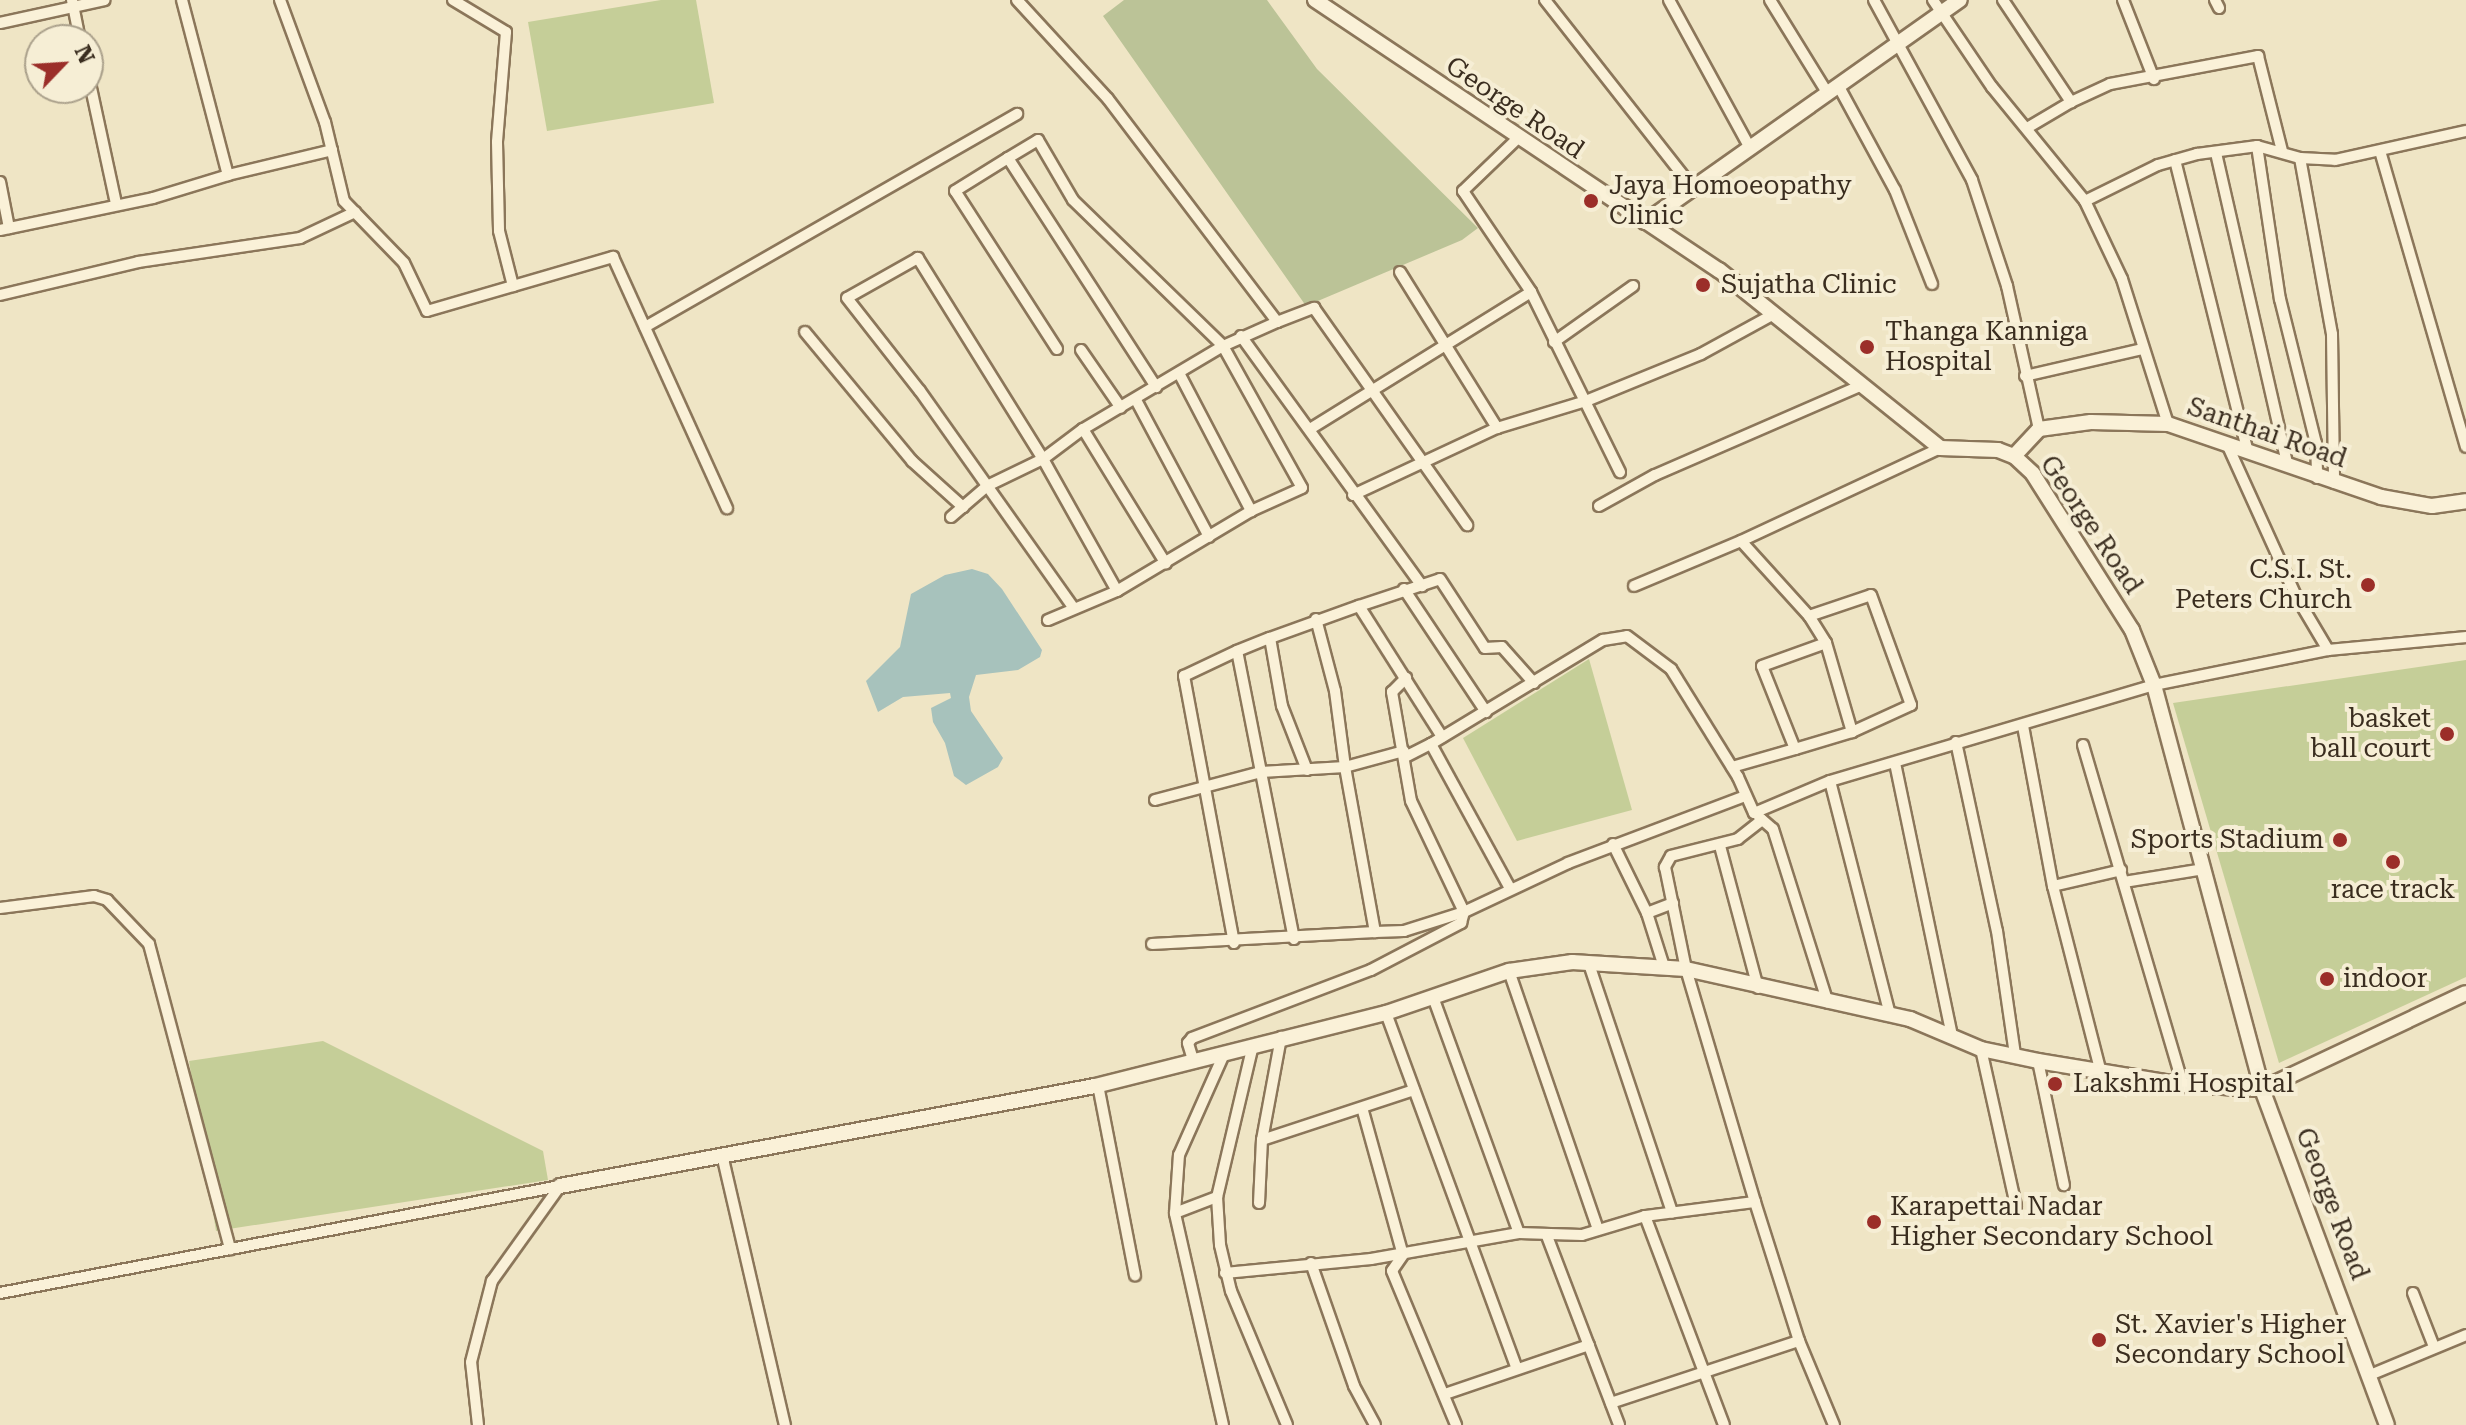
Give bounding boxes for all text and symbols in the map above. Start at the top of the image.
north arrow [24,24,104,104]
text: N [69,42,99,67]
street label: George Road [1440,50,1590,166]
place label: Jaya Homoeopathy Clinic [1609,170,1852,232]
marker: Jaya Homoeopathy Clinic [1580,190,1602,212]
place label: Sujatha Clinic [1721,269,1897,301]
marker: Sujatha Clinic [1692,274,1714,296]
place label: Thanga Kanniga Hospital [1885,316,2088,378]
marker: Thanga Kanniga Hospital [1856,336,1878,358]
street label: Santhai Road [2183,391,2351,475]
street label: George Road [2033,450,2149,600]
place label: C.S.I. St. Peters Church [2175,554,2352,616]
marker: C.S.I. St. Peters Church [2359,576,2377,594]
place label: basket ball court [2310,703,2431,764]
marker: basket ball court [2438,725,2456,743]
place label: Sports Stadium [2131,824,2324,856]
marker: Sports Stadium [2331,831,2349,849]
marker: race track [2384,853,2402,871]
place label: race track [2331,874,2455,906]
place label: indoor [2343,963,2427,995]
marker: indoor [2318,970,2336,988]
place label: Lakshmi Hospital [2073,1068,2294,1100]
marker: Lakshmi Hospital [2044,1073,2066,1095]
street label: George Road [2289,1124,2375,1284]
place label: Karapettai Nadar Higher Secondary School [1890,1191,2213,1252]
marker: Karapettai Nadar Higher Secondary School [1865,1213,1883,1231]
place label: St. Xavier's Higher Secondary School [2115,1309,2346,1370]
marker: St. Xavier's Higher Secondary School [2090,1331,2108,1349]

